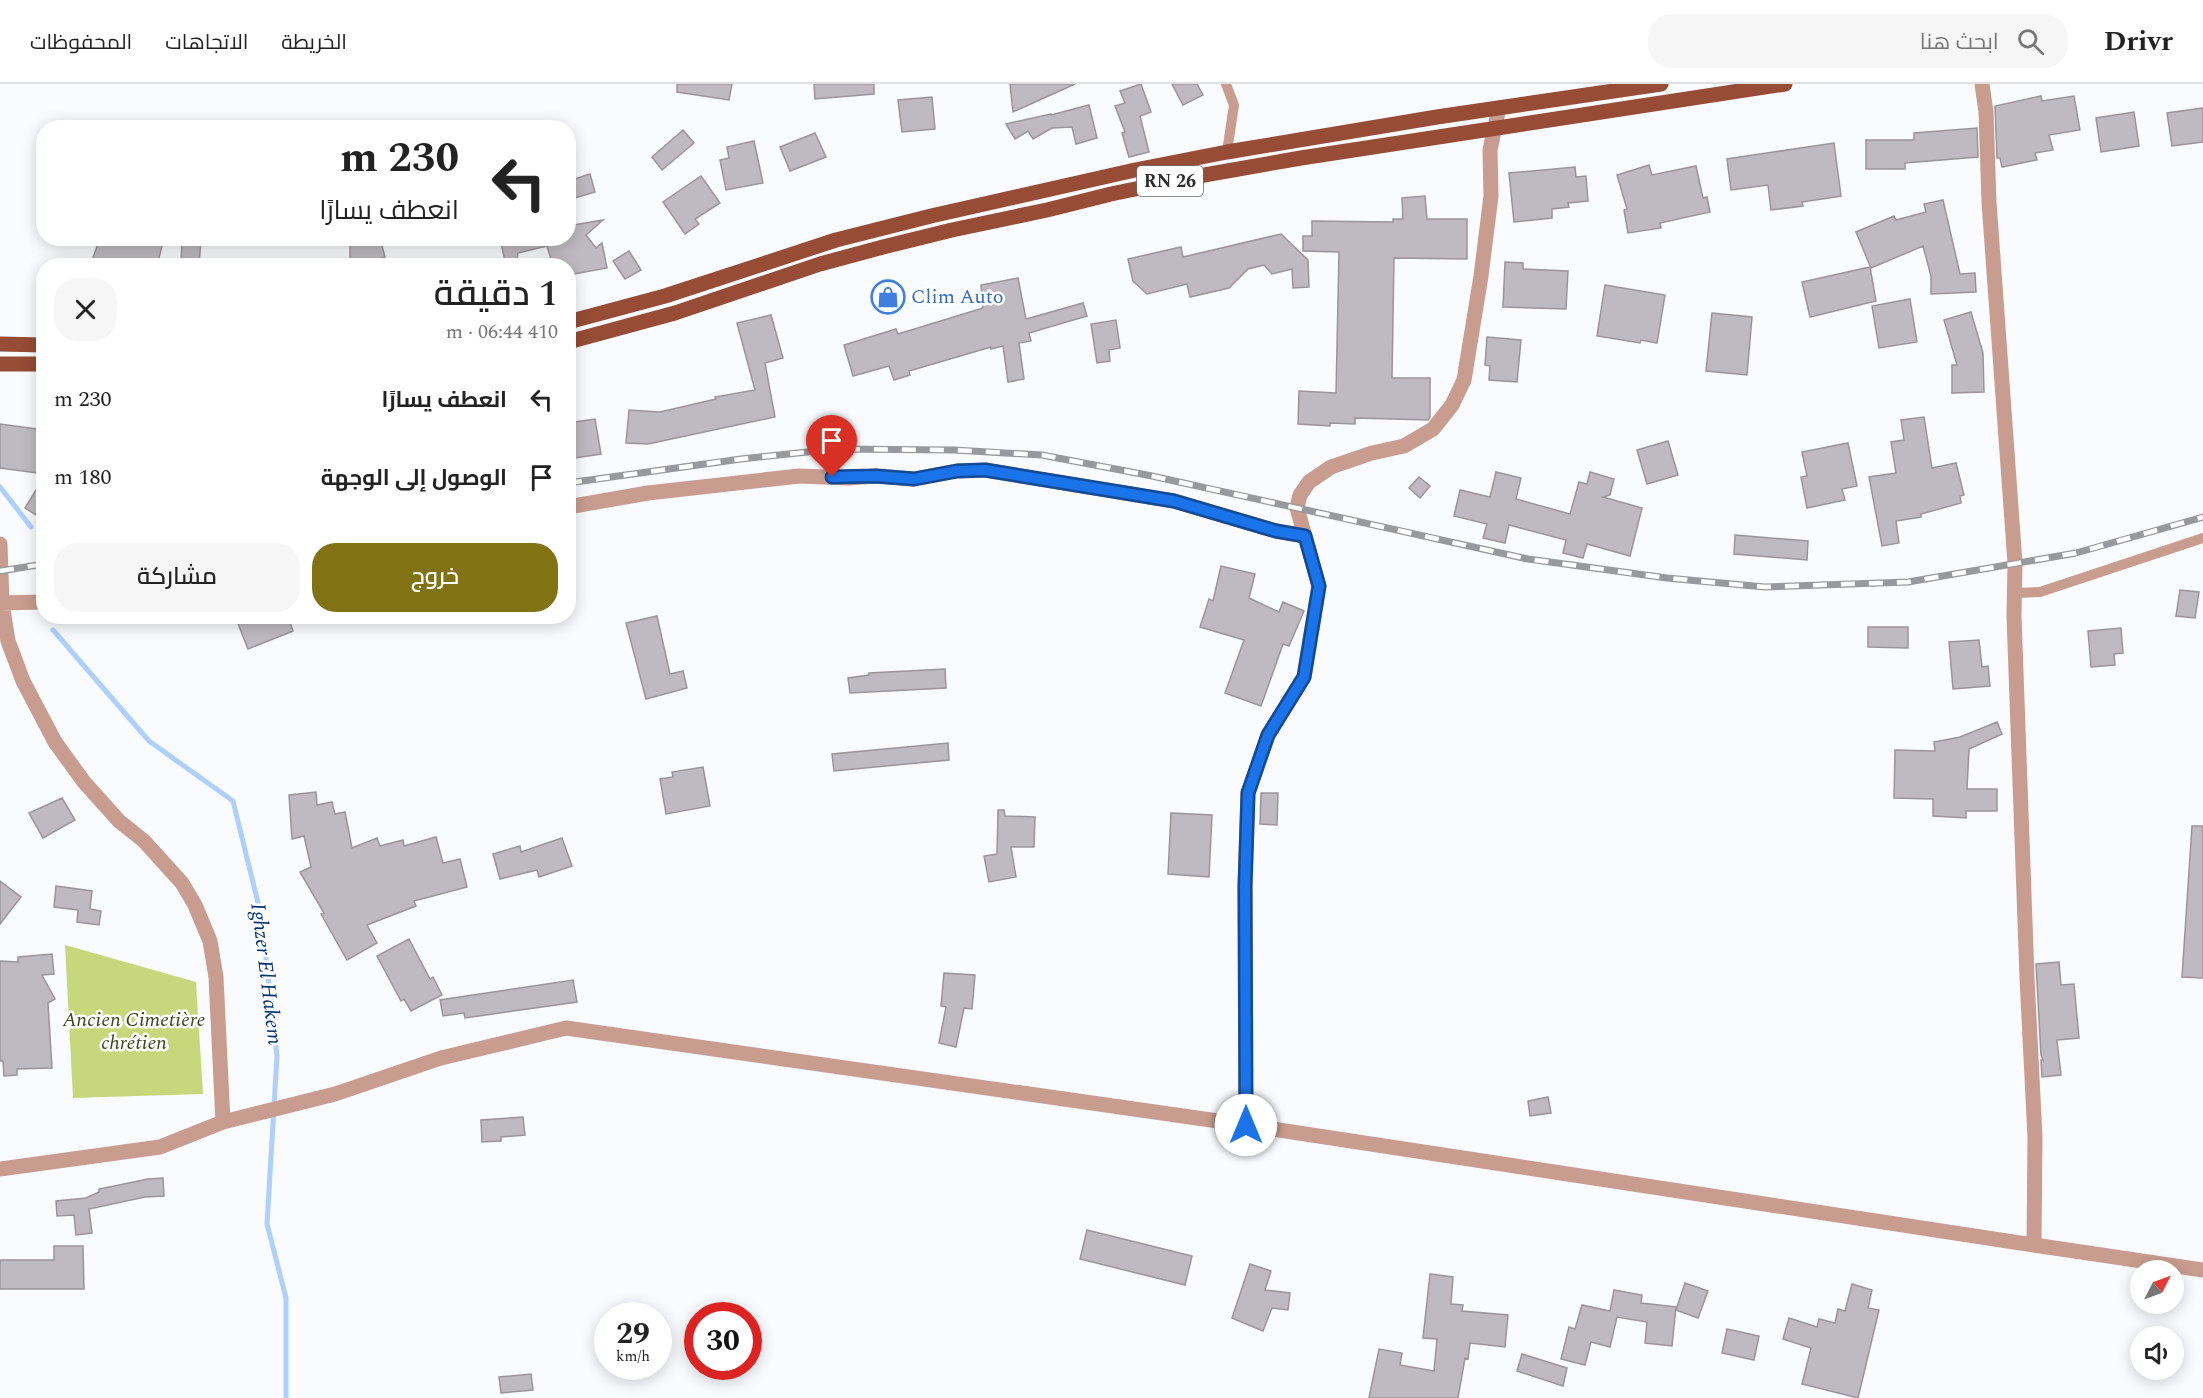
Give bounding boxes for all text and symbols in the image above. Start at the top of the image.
search box [1648,14,2068,68]
text: Drivr [2104,20,2173,63]
icon: search [2014,25,2047,58]
text: ابحث هنا [1920,26,1999,59]
text: المحفوظات [30,27,132,59]
text: الاتجاهات [165,27,248,59]
text: الخريطة [281,27,347,59]
text: 230 m [340,127,459,190]
icon: left [480,144,558,222]
road number: RN 26 [1137,166,1203,196]
text: انعطف يسارًا [319,190,459,232]
text: 1 دقيقة [434,267,558,322]
button: close [54,278,117,341]
shop icon: Clim Auto [870,279,906,315]
place label: Clim Auto [911,282,1004,312]
text: 410 m · 06:44 [446,317,558,347]
text: 230 m [54,383,111,416]
icon: left [525,383,558,416]
text: انعطف يسارًا [382,384,507,417]
pin [806,415,857,477]
icon: arrive [815,424,848,457]
text: 180 m [54,461,111,494]
icon: arrive [525,461,558,494]
text: الوصول إلى الوجهة [321,462,507,495]
button: مشاركة [54,543,300,612]
button: خروج [312,543,558,612]
water label: Ighzer El Hakem [241,901,291,1047]
park label: Ancien Cimetière chrétien [62,1005,205,1058]
position arrow [1214,1093,1278,1157]
north arrow [2130,1260,2184,1314]
map controls [2130,1260,2184,1380]
speed limit sign: 30 [684,1302,762,1380]
text: 29 [616,1311,650,1357]
button: sound [2130,1326,2184,1380]
text: km/h [616,1345,650,1368]

